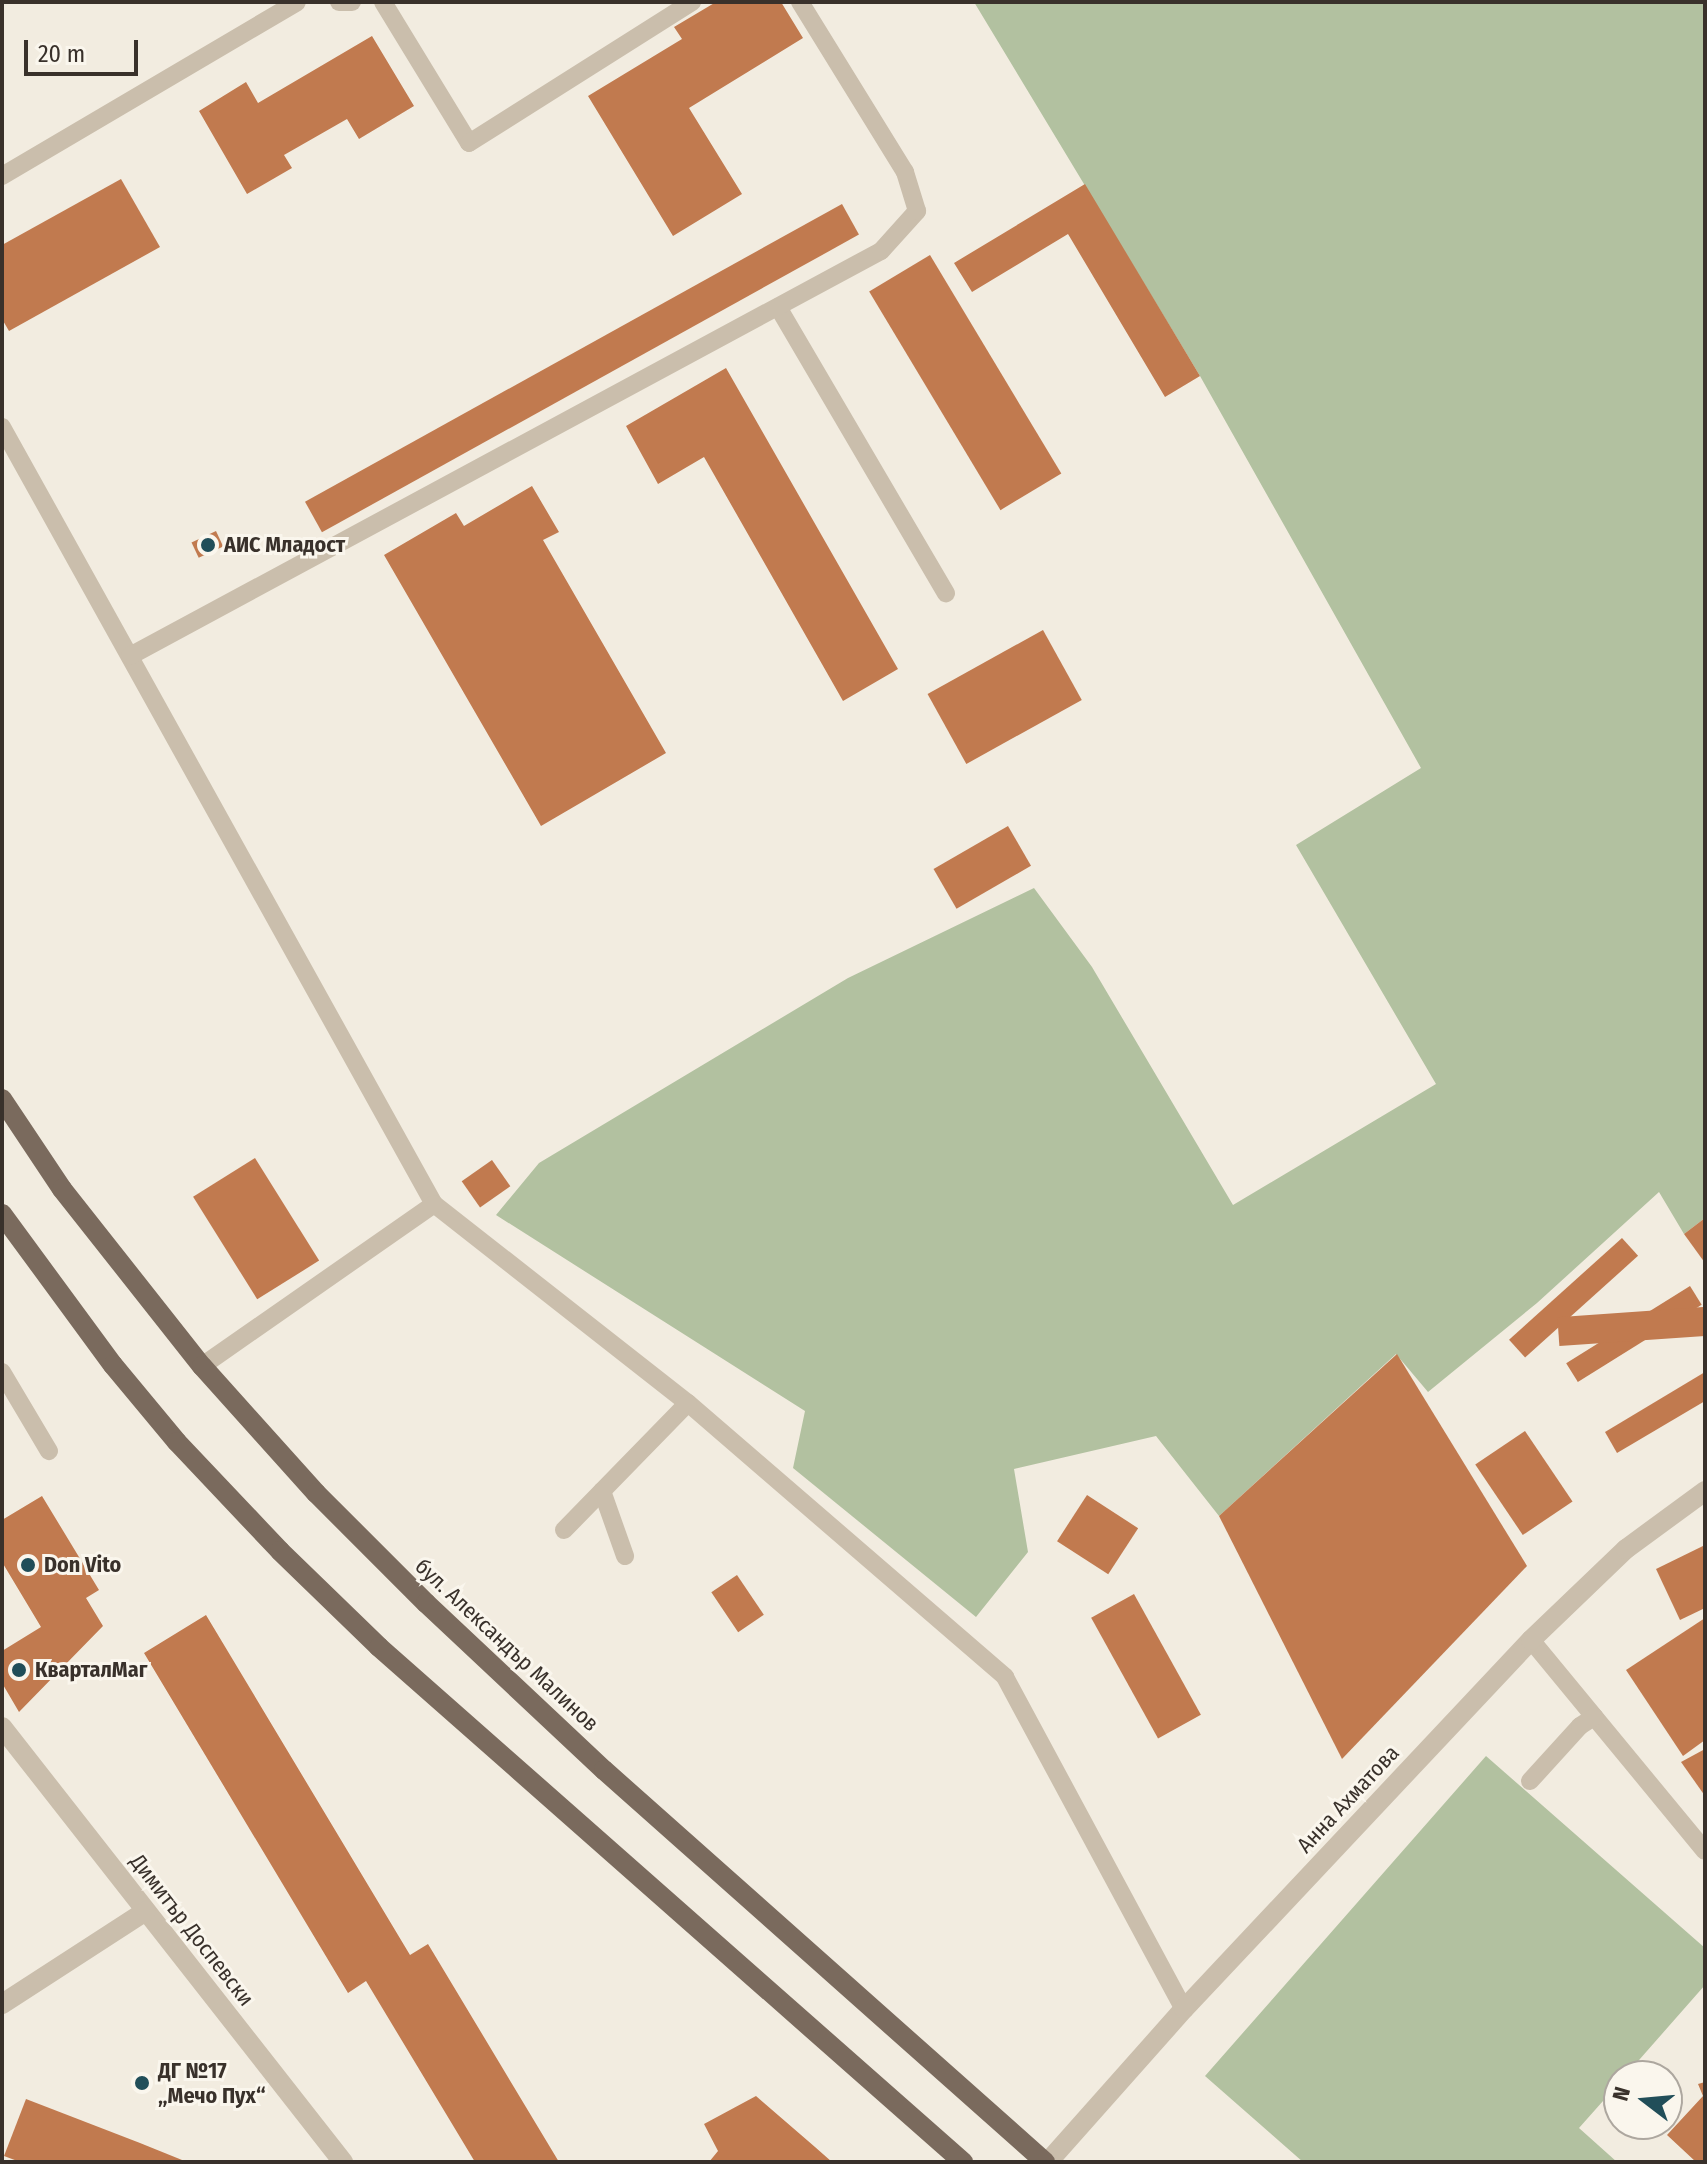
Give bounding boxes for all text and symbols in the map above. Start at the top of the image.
scale bar [28,24,142,74]
text: 20 m [38,40,85,68]
place label: АИС Младост [224,532,345,558]
marker: АИС Младост [199,536,217,554]
place label: Don Vito [44,1552,121,1578]
street label: бул. Александър Малинов [410,1553,604,1737]
marker: Don Vito [19,1556,37,1574]
place label: КварталМаг [35,1657,147,1683]
marker: КварталМаг [10,1661,28,1679]
street label: Анна Ахматова [1291,1740,1405,1858]
street label: Димитър Доспевски [125,1849,259,2011]
place label: ДГ №17 „Мечо Пух“ [158,2057,265,2108]
north arrow [1603,2060,1683,2140]
marker: ДГ №17 „Мечо Пух“ [133,2074,151,2092]
text: N [1607,2084,1636,2104]

